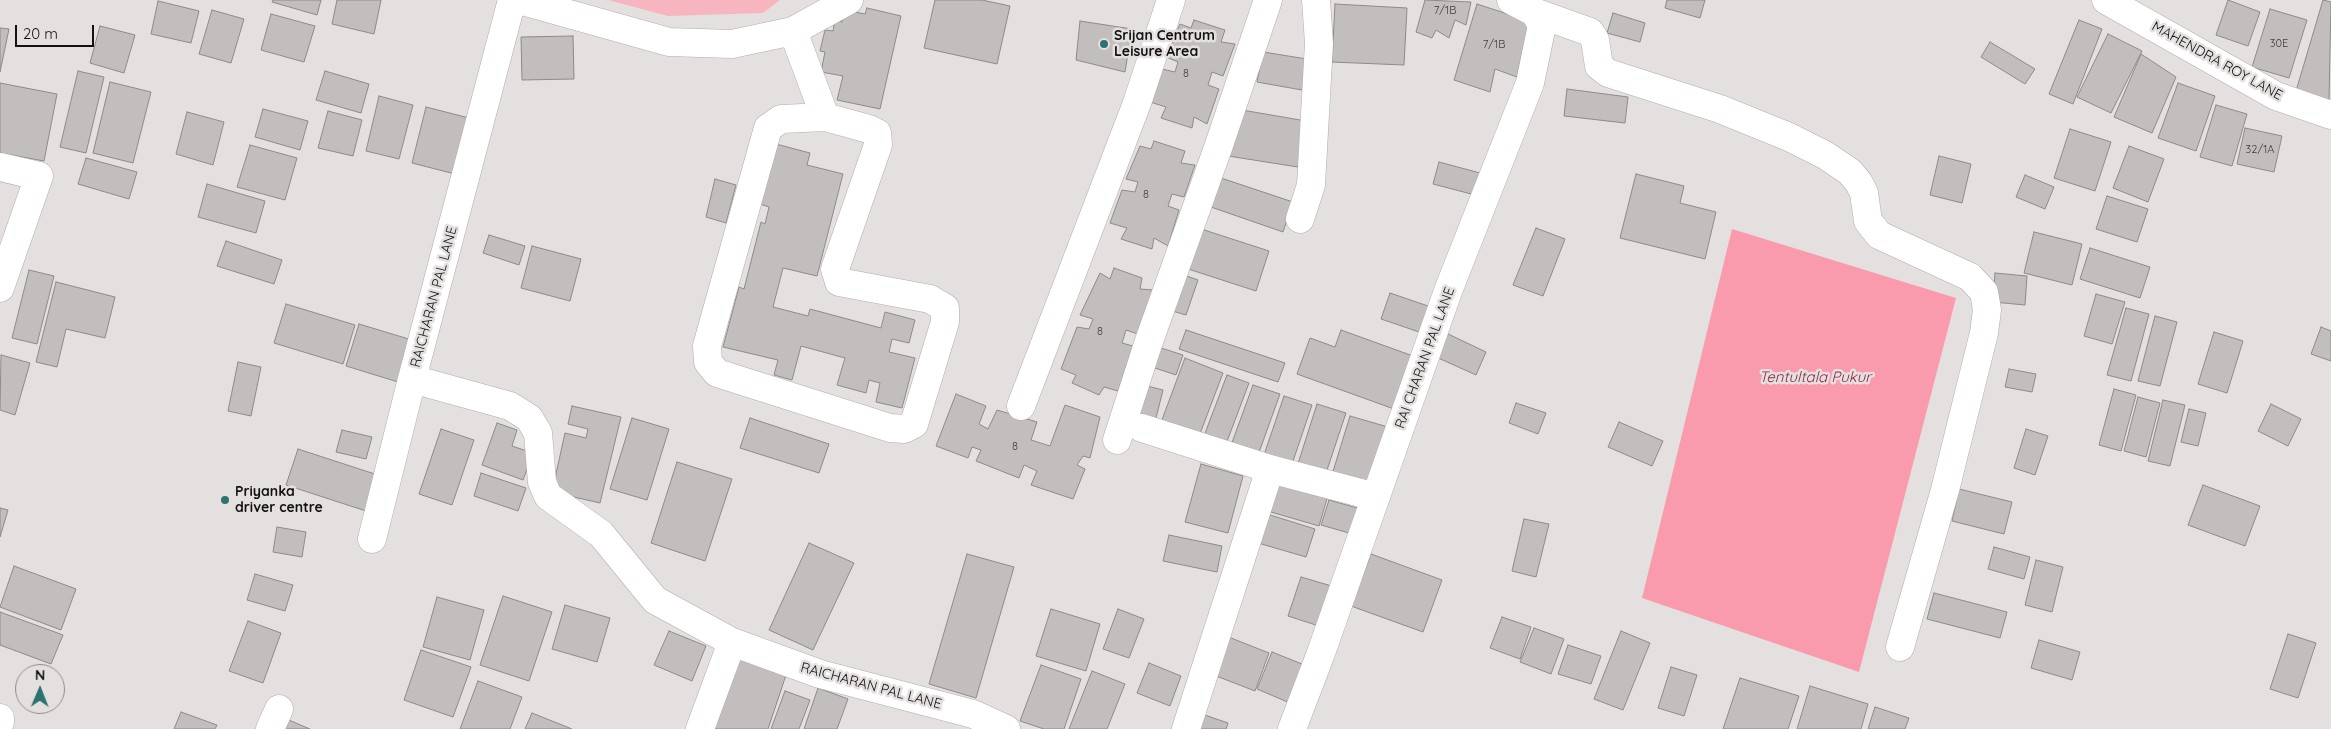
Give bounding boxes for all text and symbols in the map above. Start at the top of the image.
house number: 7/1B [1434,4,1456,18]
scale bar [18,15,96,47]
street label: MAHENDRA ROY LANE [2149,18,2285,104]
text: 20 m [23,24,58,43]
place label: Srijan Centrum Leisure Area [1114,28,1215,60]
house number: 30E [2270,37,2288,51]
marker: Srijan Centrum Leisure Area [1098,38,1110,50]
house number: 7/1B [1483,38,1505,52]
house number: 8 [1183,67,1189,81]
house number: 32/1A [2246,143,2274,157]
house number: 8 [1143,188,1149,202]
street label: RAICHARAN PAL LANE [407,225,461,369]
street label: RAI CHARAN PAL LANE [1392,285,1458,431]
house number: 8 [1097,325,1103,339]
water label: Tentultala Pukur [1759,368,1871,386]
house number: 8 [1012,440,1018,454]
place label: Priyanka driver centre [235,484,323,516]
marker: Priyanka driver centre [219,494,231,506]
street label: RAICHARAN PAL LANE [799,659,943,713]
north arrow [15,664,65,714]
text: N [35,666,46,684]

